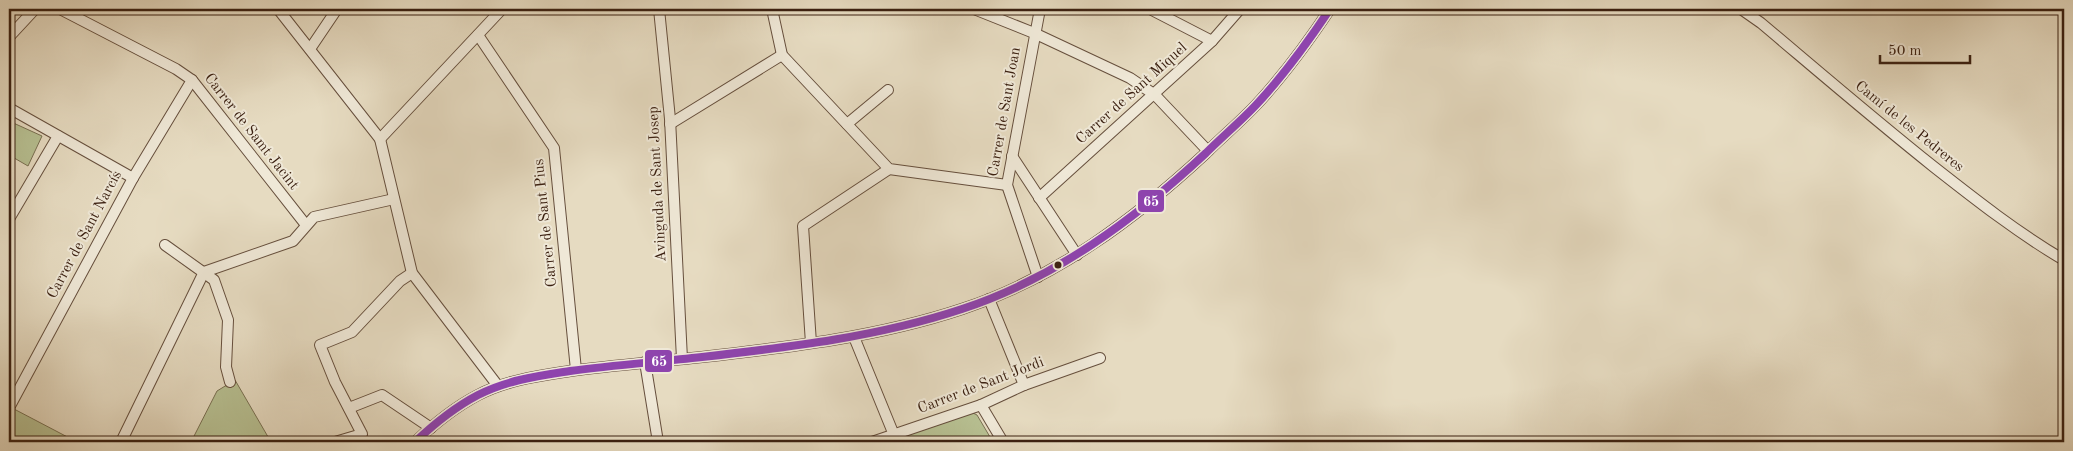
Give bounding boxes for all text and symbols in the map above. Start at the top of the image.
scale bar [1880,32,1970,64]
street label: Carrer de Sant Miquel [1074,40,1190,148]
text: 50 m [1888,44,1922,59]
street label: Carrer de Sant Joan [986,46,1024,178]
street label: Carrer de Samt Jacint [201,71,301,193]
street label: Camí de les Pedreres [1852,79,1966,175]
street label: Avinguda de Sant Josep [646,105,670,262]
street label: Carrer de Sant Pius [532,158,560,288]
street label: Carrer de Sant Narcís [45,169,125,301]
line badge: 65 [1137,189,1165,213]
text: 65 [1143,195,1159,209]
unlabelled marker [1053,260,1063,270]
line badge: 65 [644,349,673,373]
text: 65 [651,355,667,369]
street label: Carrer de Sant Jordi [916,355,1046,417]

